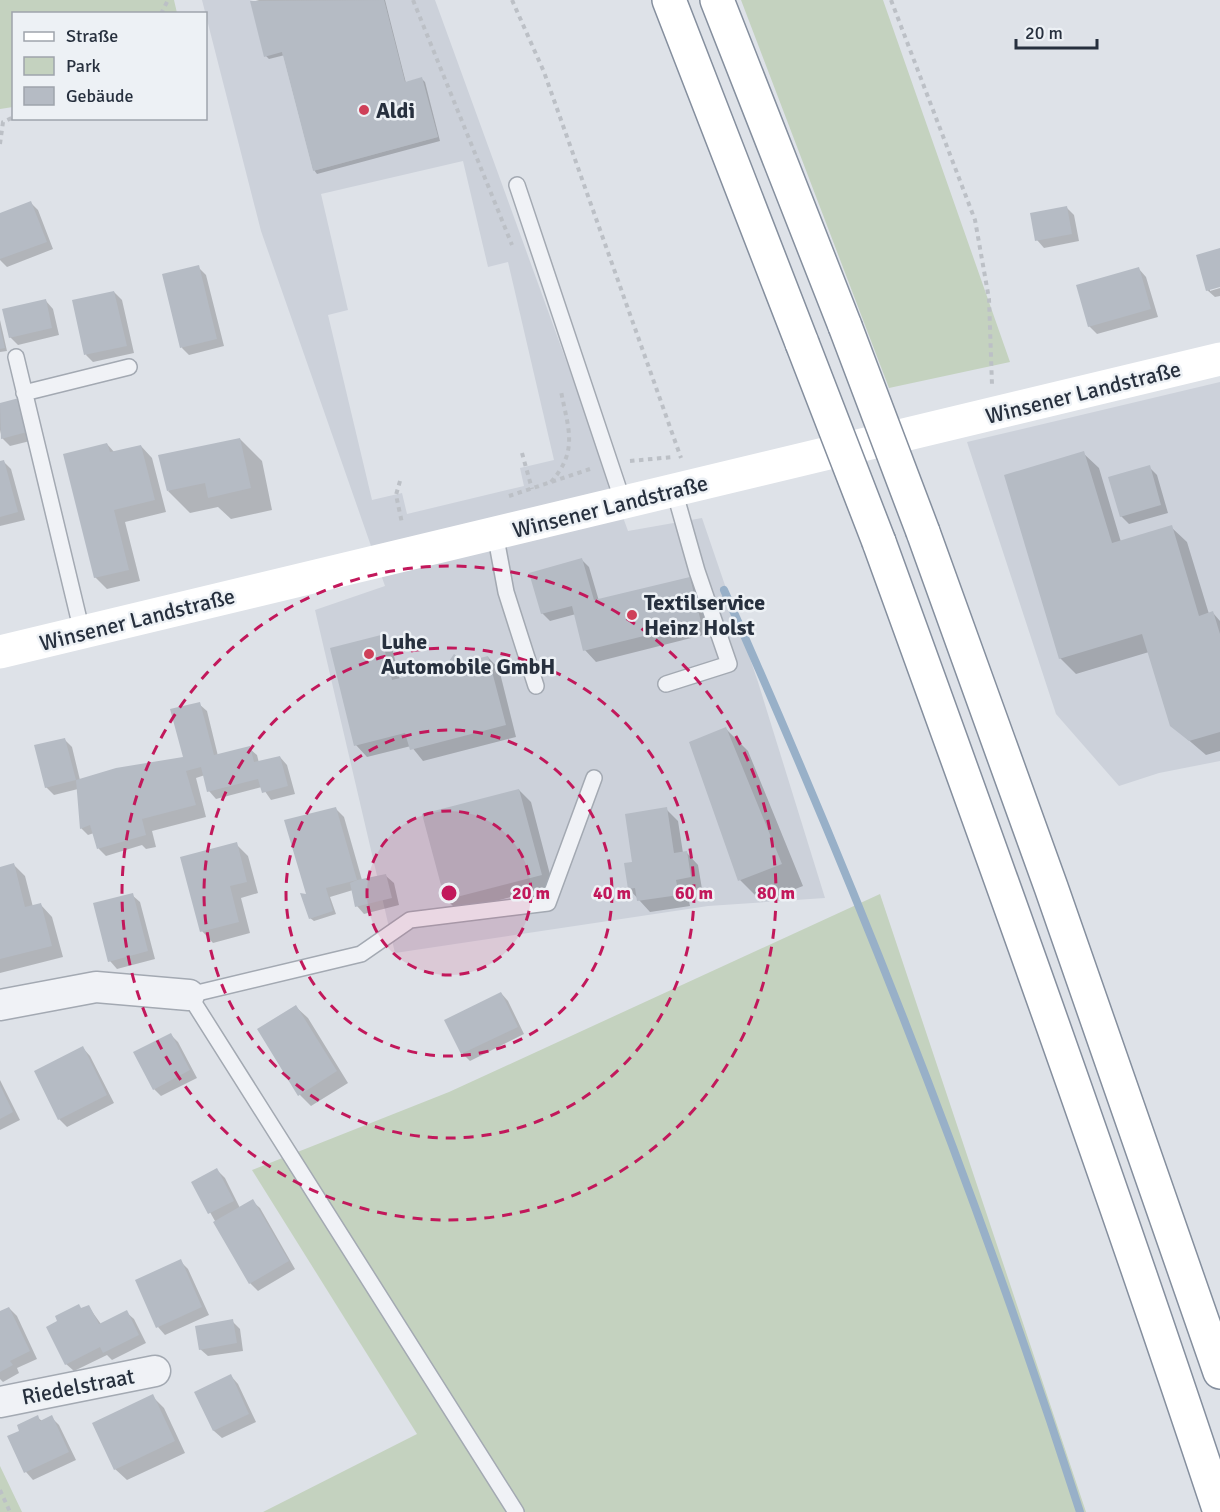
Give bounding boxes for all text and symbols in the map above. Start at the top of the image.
legend [12,12,207,120]
scale bar [1016,12,1097,50]
text: 20 m [1025,22,1063,44]
text: Straße [66,25,118,47]
text: Park [66,55,101,77]
text: Gebäude [66,85,134,107]
place label: Aldi [376,97,415,124]
marker: Aldi [357,103,371,117]
street label: Winsener Landstraße [983,355,1184,430]
street label: Winsener Landstraße [510,469,711,544]
street label: Winsener Landstraße [37,582,238,657]
place label: Textilservice Heinz Holst [644,589,765,641]
marker: Textilservice Heinz Holst [625,608,639,622]
place label: Luhe Automobile GmbH [381,628,555,680]
marker: Luhe Automobile GmbH [362,647,376,661]
text: 20 m [512,882,550,904]
text: 40 m [593,882,631,904]
text: 60 m [675,882,713,904]
text: 80 m [757,882,795,904]
centre of rings [439,883,459,903]
street label: Riedelstraat [19,1362,137,1411]

